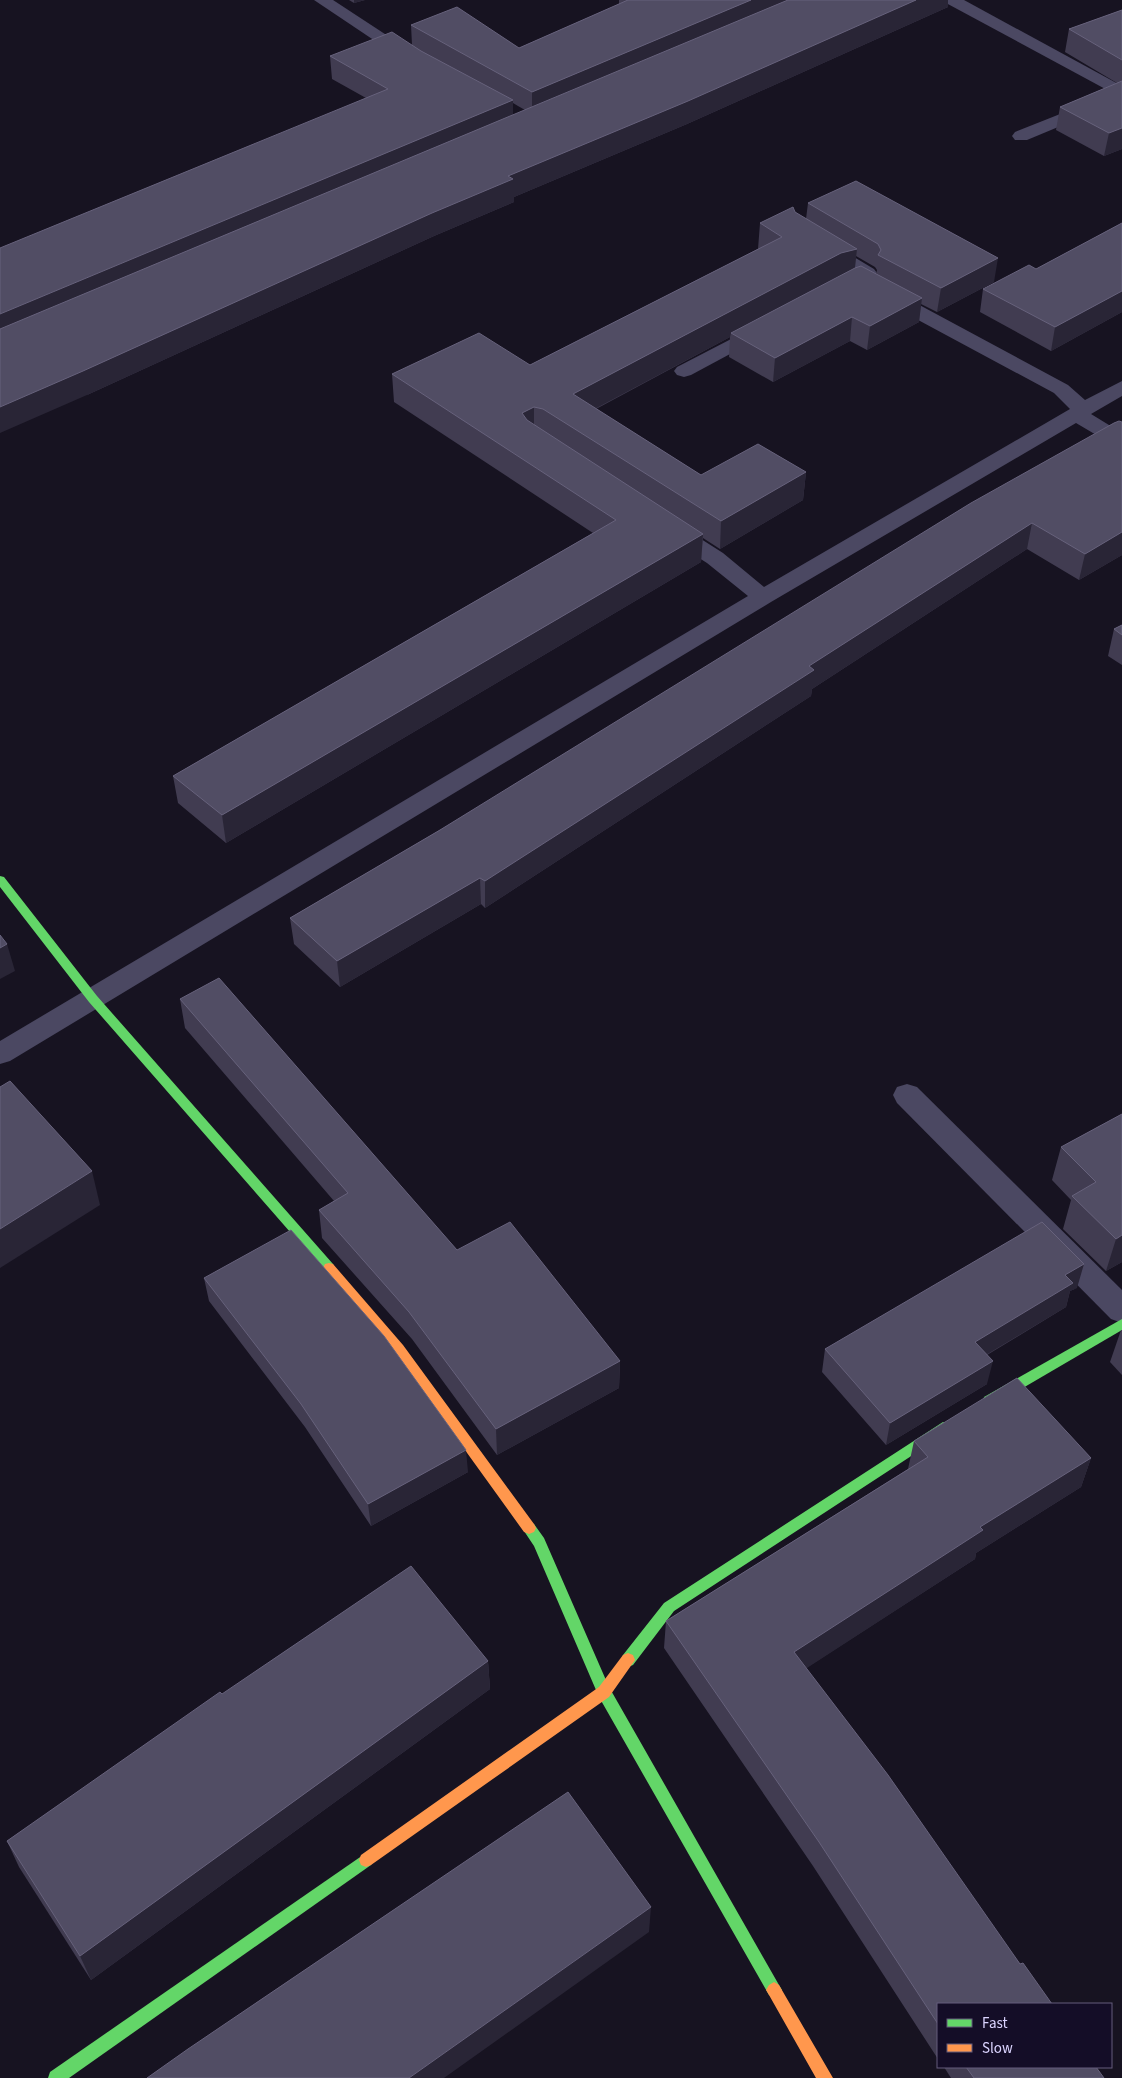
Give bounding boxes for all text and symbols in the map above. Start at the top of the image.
legend [937,2003,1112,2068]
text: Fast [982,2013,1008,2034]
text: Slow [982,2038,1013,2059]

